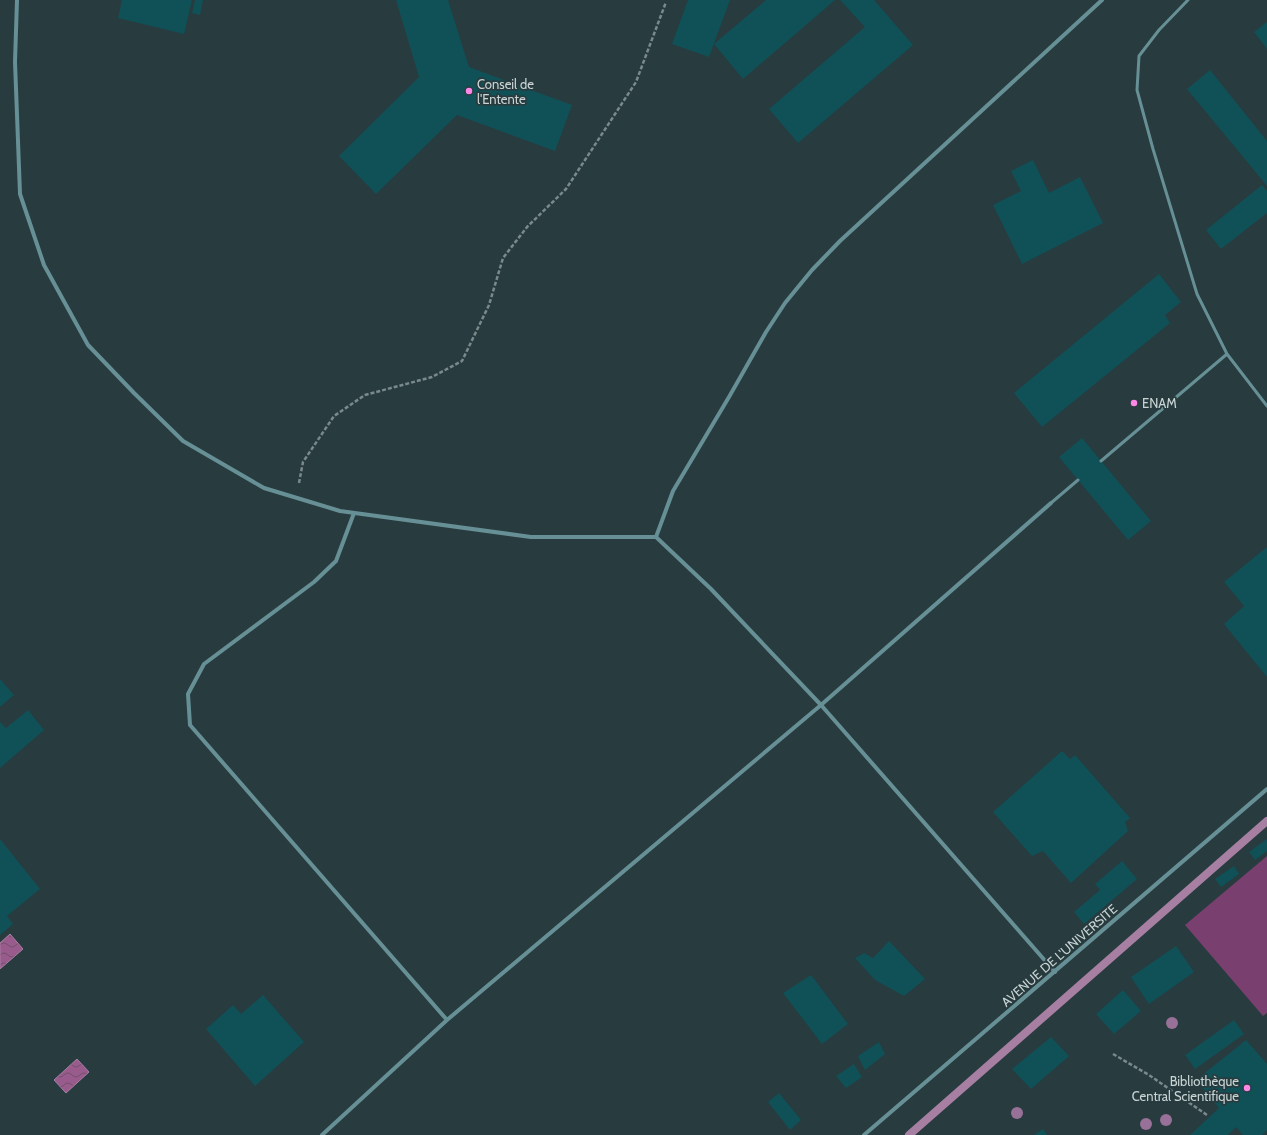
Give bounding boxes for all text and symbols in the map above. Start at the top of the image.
place label: Conseil de l'Entente [477,76,534,107]
marker: Conseil de l'Entente [464,86,474,96]
place label: ENAM [1142,395,1177,411]
marker: ENAM [1129,398,1139,408]
street label: AVENUE DE L'UNIVERSITE [998,900,1120,1010]
place label: Bibliothèque Central Scientifique [1132,1073,1239,1104]
marker: Bibliothèque Central Scientifique [1242,1083,1252,1093]

